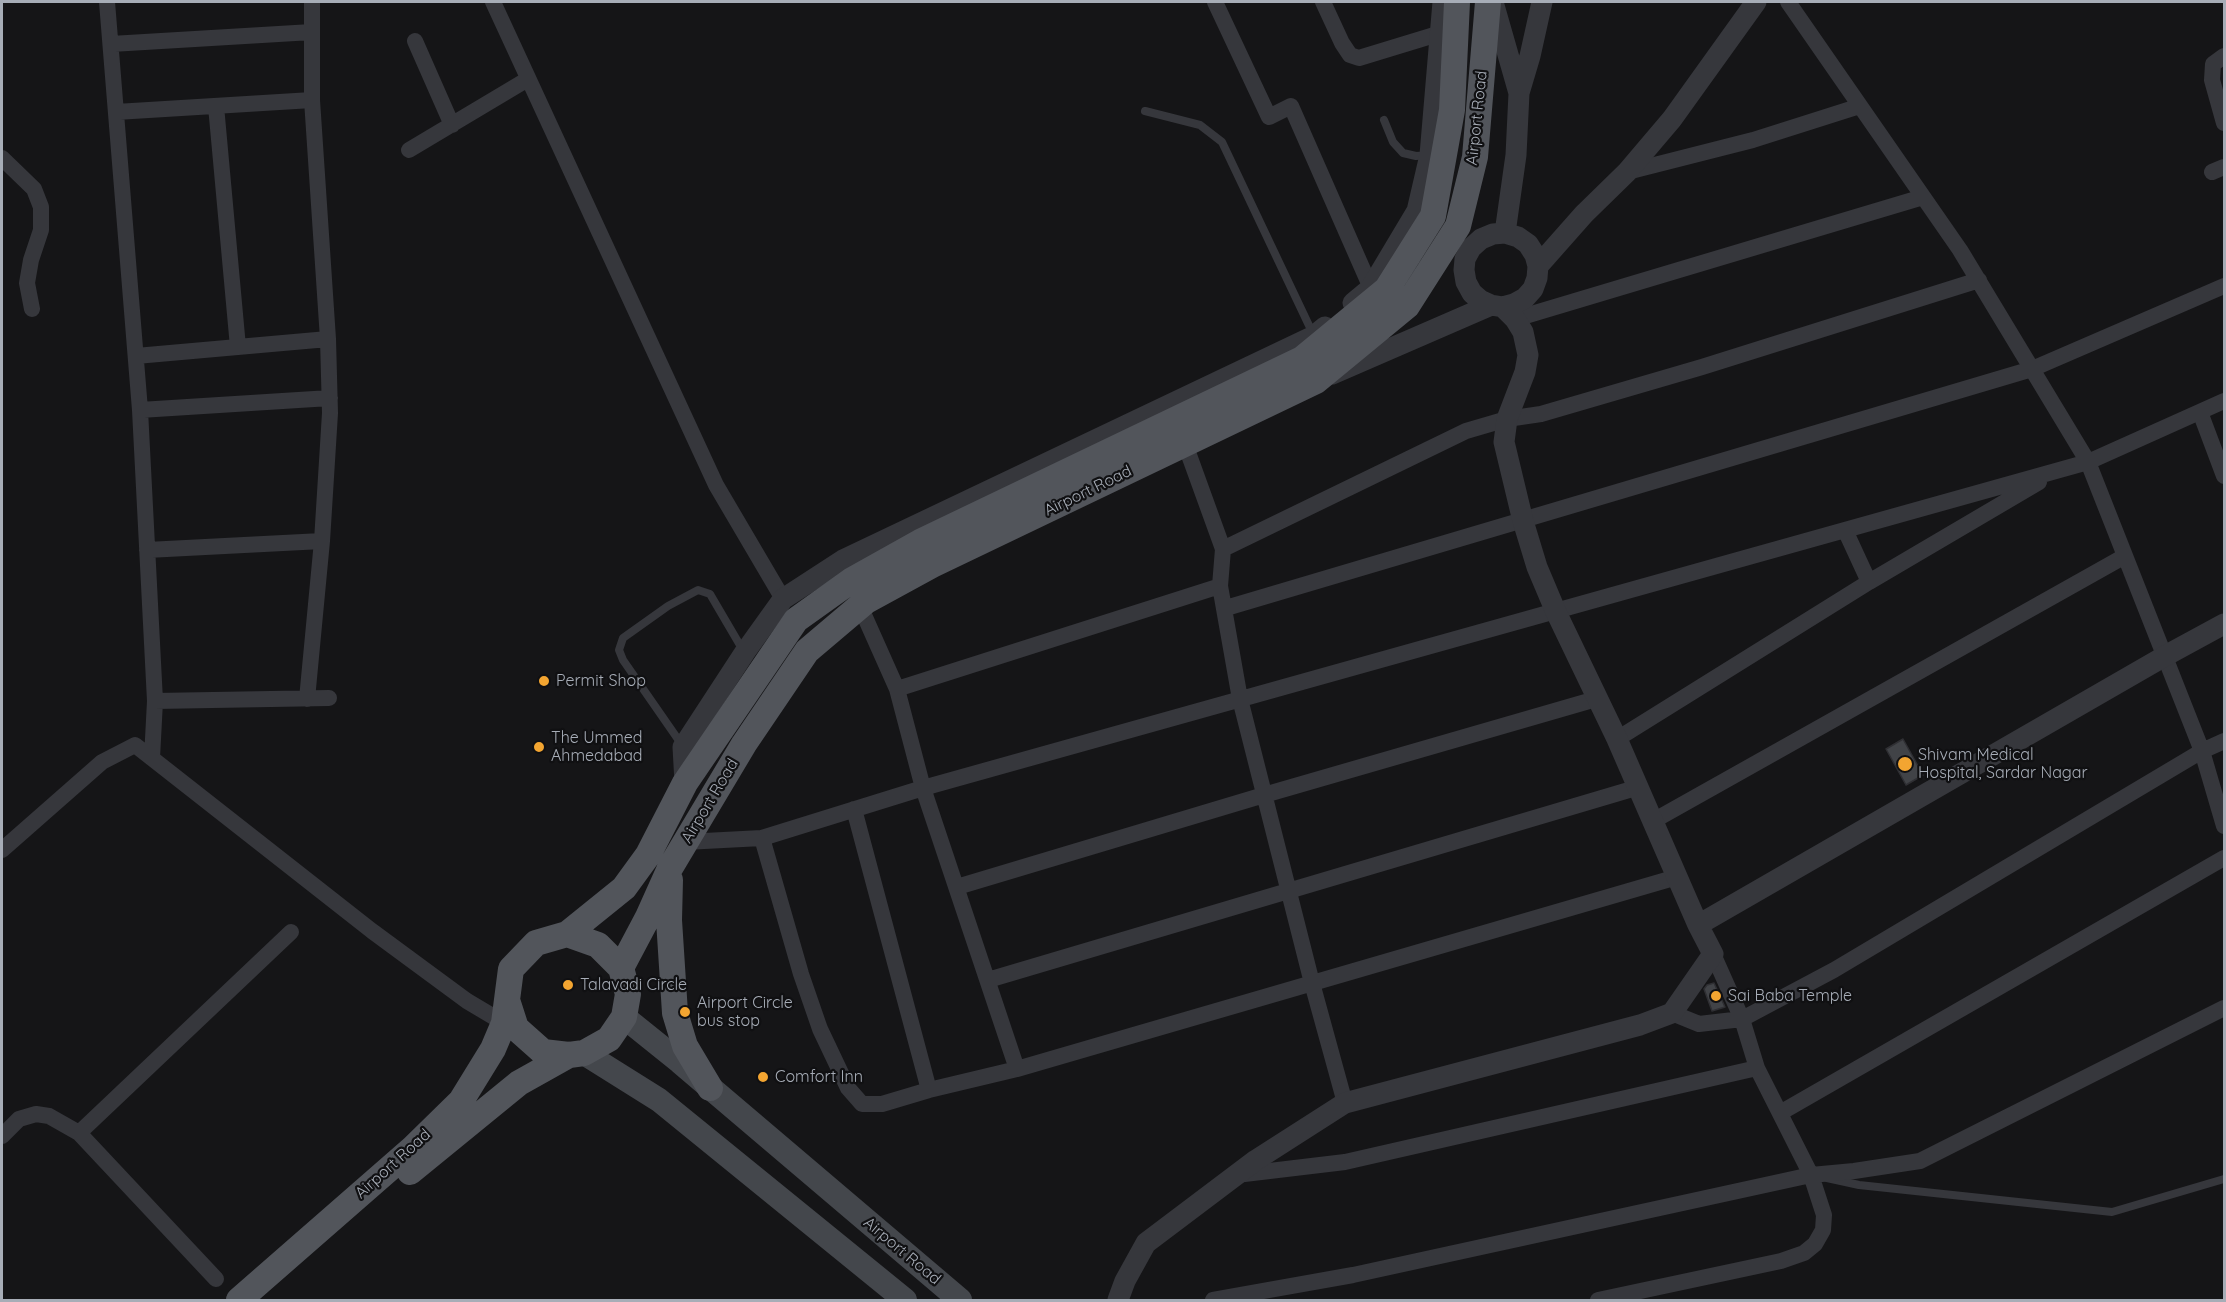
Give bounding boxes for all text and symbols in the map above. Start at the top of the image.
street label: Airport Road [1462,70,1492,166]
street label: Airport Road [1041,462,1135,520]
place label: Permit Shop [556,671,646,691]
marker: Permit Shop [537,674,551,688]
place label: The Ummed Ahmedabad [551,728,643,766]
marker: The Ummed Ahmedabad [532,740,546,754]
place label: Shivam Medical Hospital, Sardar Nagar [1918,745,2088,783]
street label: Airport Road [677,755,743,847]
marker: Shivam Medical Hospital, Sardar Nagar [1896,755,1914,773]
place label: Talavadi Circle [580,975,687,995]
marker: Talavadi Circle [561,978,575,992]
place label: Sai Baba Temple [1728,986,1852,1006]
marker: Sai Baba Temple [1709,989,1723,1003]
place label: Airport Circle bus stop [697,993,793,1031]
marker: Airport Circle bus stop [678,1005,692,1019]
place label: Comfort Inn [775,1067,863,1087]
marker: Comfort Inn [756,1070,770,1084]
street label: Airport Road [351,1125,435,1203]
street label: Airport Road [859,1213,945,1289]

